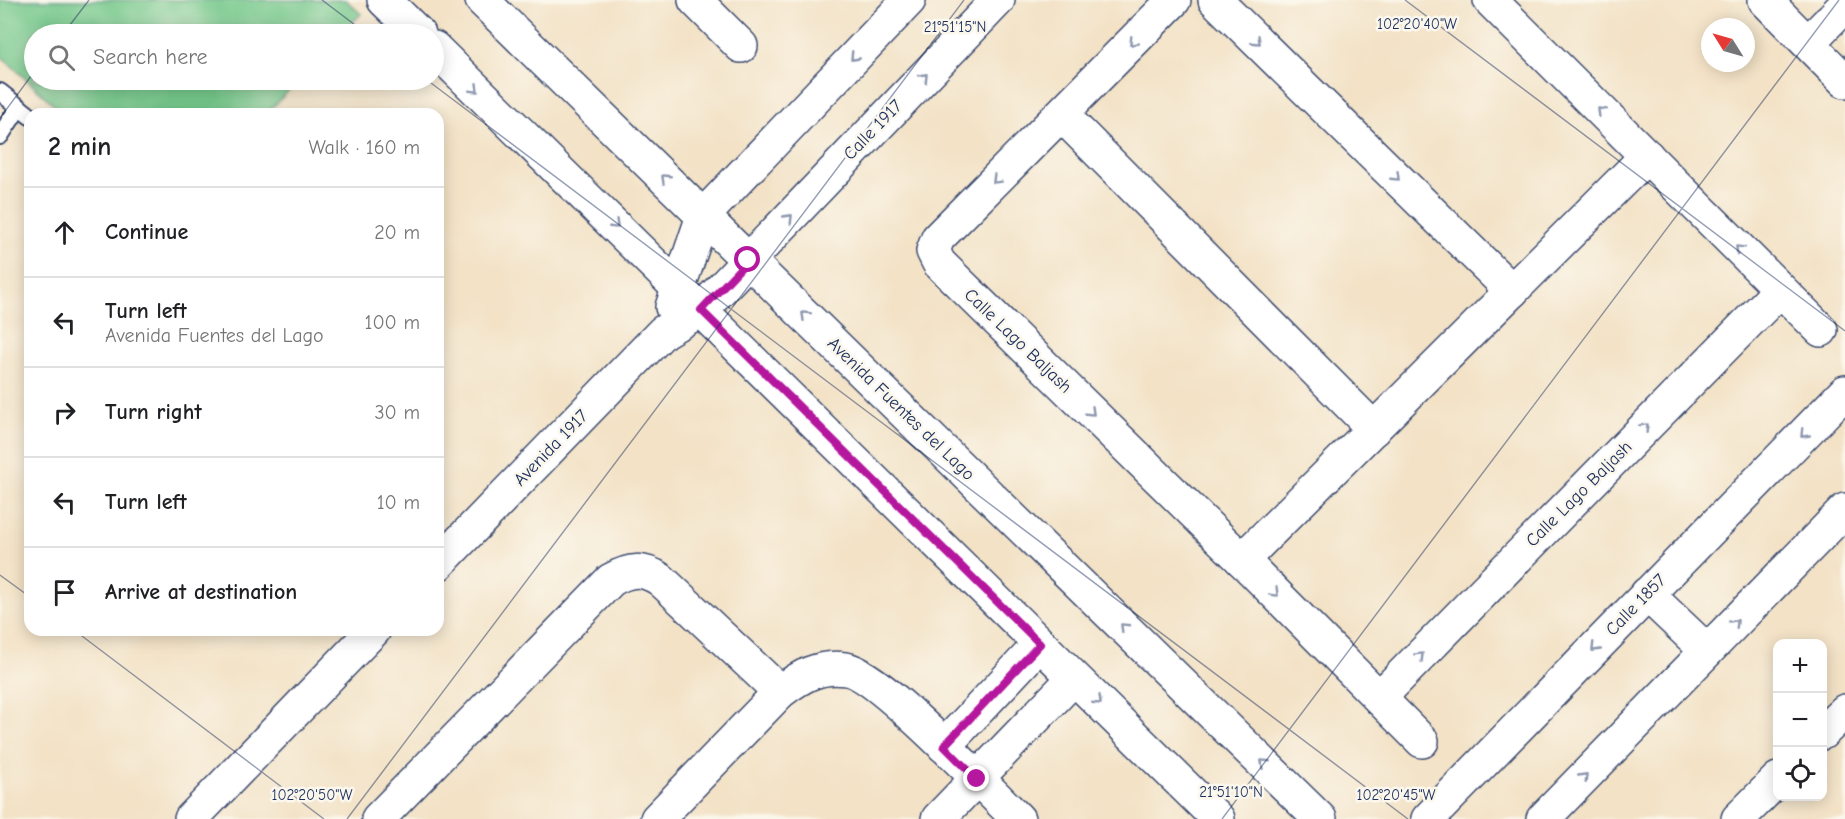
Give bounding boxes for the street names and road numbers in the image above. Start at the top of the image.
street label: Calle 1917 [839,95,907,164]
street label: Calle Lago Baljash [960,284,1076,398]
street label: Avenida Fuentes del Lago [823,333,979,485]
street label: Avenida 1917 [509,405,593,490]
street label: Calle Lago Baljash [1522,437,1636,551]
street label: Calle 1857 [1601,569,1671,640]

